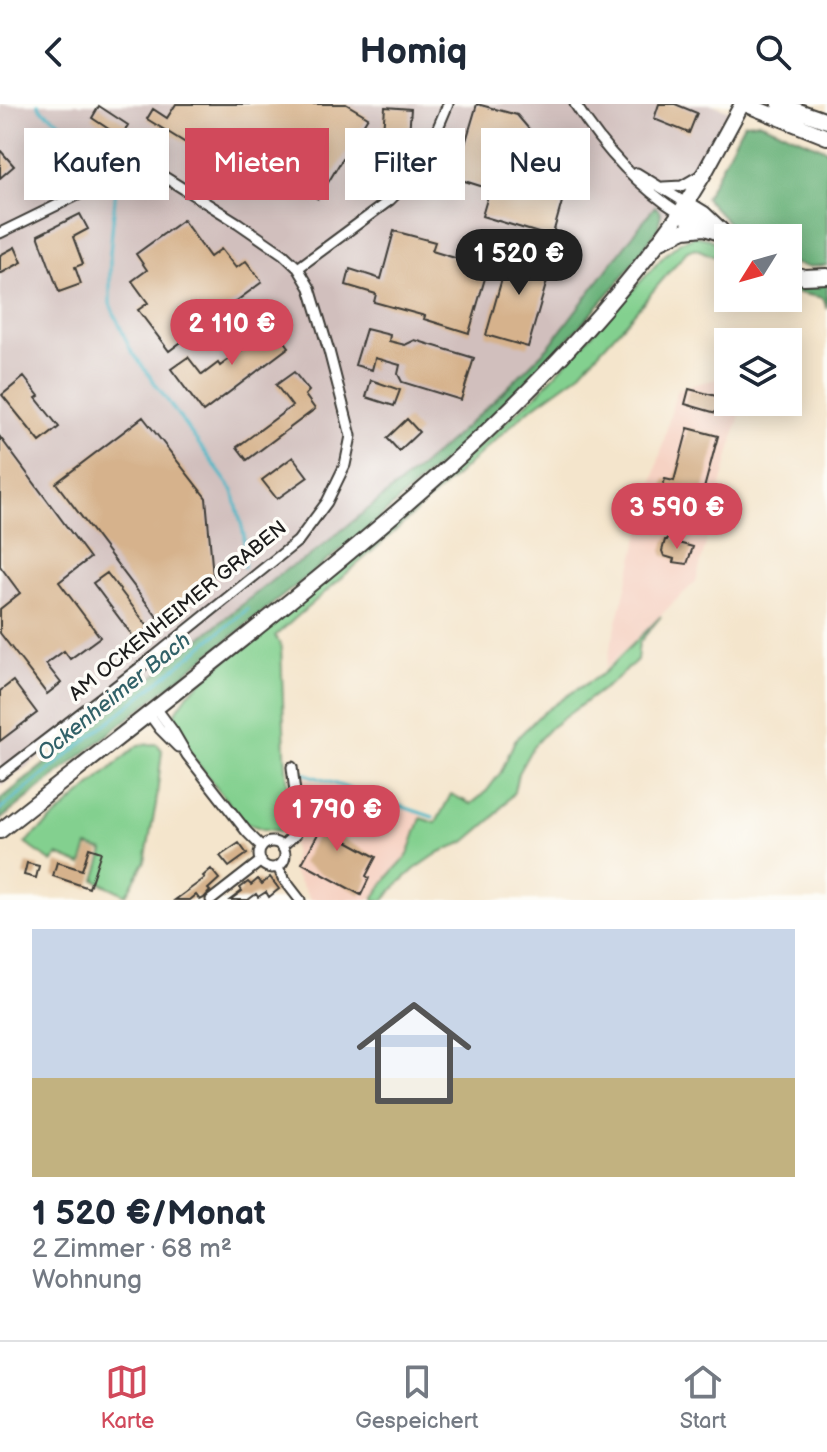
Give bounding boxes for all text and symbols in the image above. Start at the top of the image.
icon: back [32,30,76,74]
icon: search [751,30,795,74]
text: Homiq [360,31,467,74]
chip: Kaufen [24,128,169,200]
chip: Mieten [185,128,329,200]
chip: Filter [345,128,465,200]
chip: Neu [481,128,590,200]
north arrow [714,224,802,312]
map controls [714,224,802,416]
pin: 1 520 € [445,229,593,297]
text: 1 520 € [474,239,564,270]
pin: 2 110 € [158,299,306,367]
text: 2 110 € [188,309,276,340]
button: layers [714,328,802,416]
pin: 3 590 € [603,483,751,551]
text: 3 590 € [629,493,725,524]
street label: AM OCKENHEIMER GRABEN [64,516,292,706]
water label: Ockenheimer Bach [32,627,196,767]
pin: 1 790 € [263,785,411,853]
text: 1 790 € [292,795,382,826]
icon: home [342,981,486,1125]
text: 1 520 €/Monat [32,1193,266,1234]
text: 2 Zimmer · 68 m² [32,1234,232,1265]
text: Wohnung [32,1265,142,1296]
tab: Karte [101,1360,154,1435]
tab: Gespeichert [355,1360,479,1435]
tab: Start [680,1360,726,1435]

